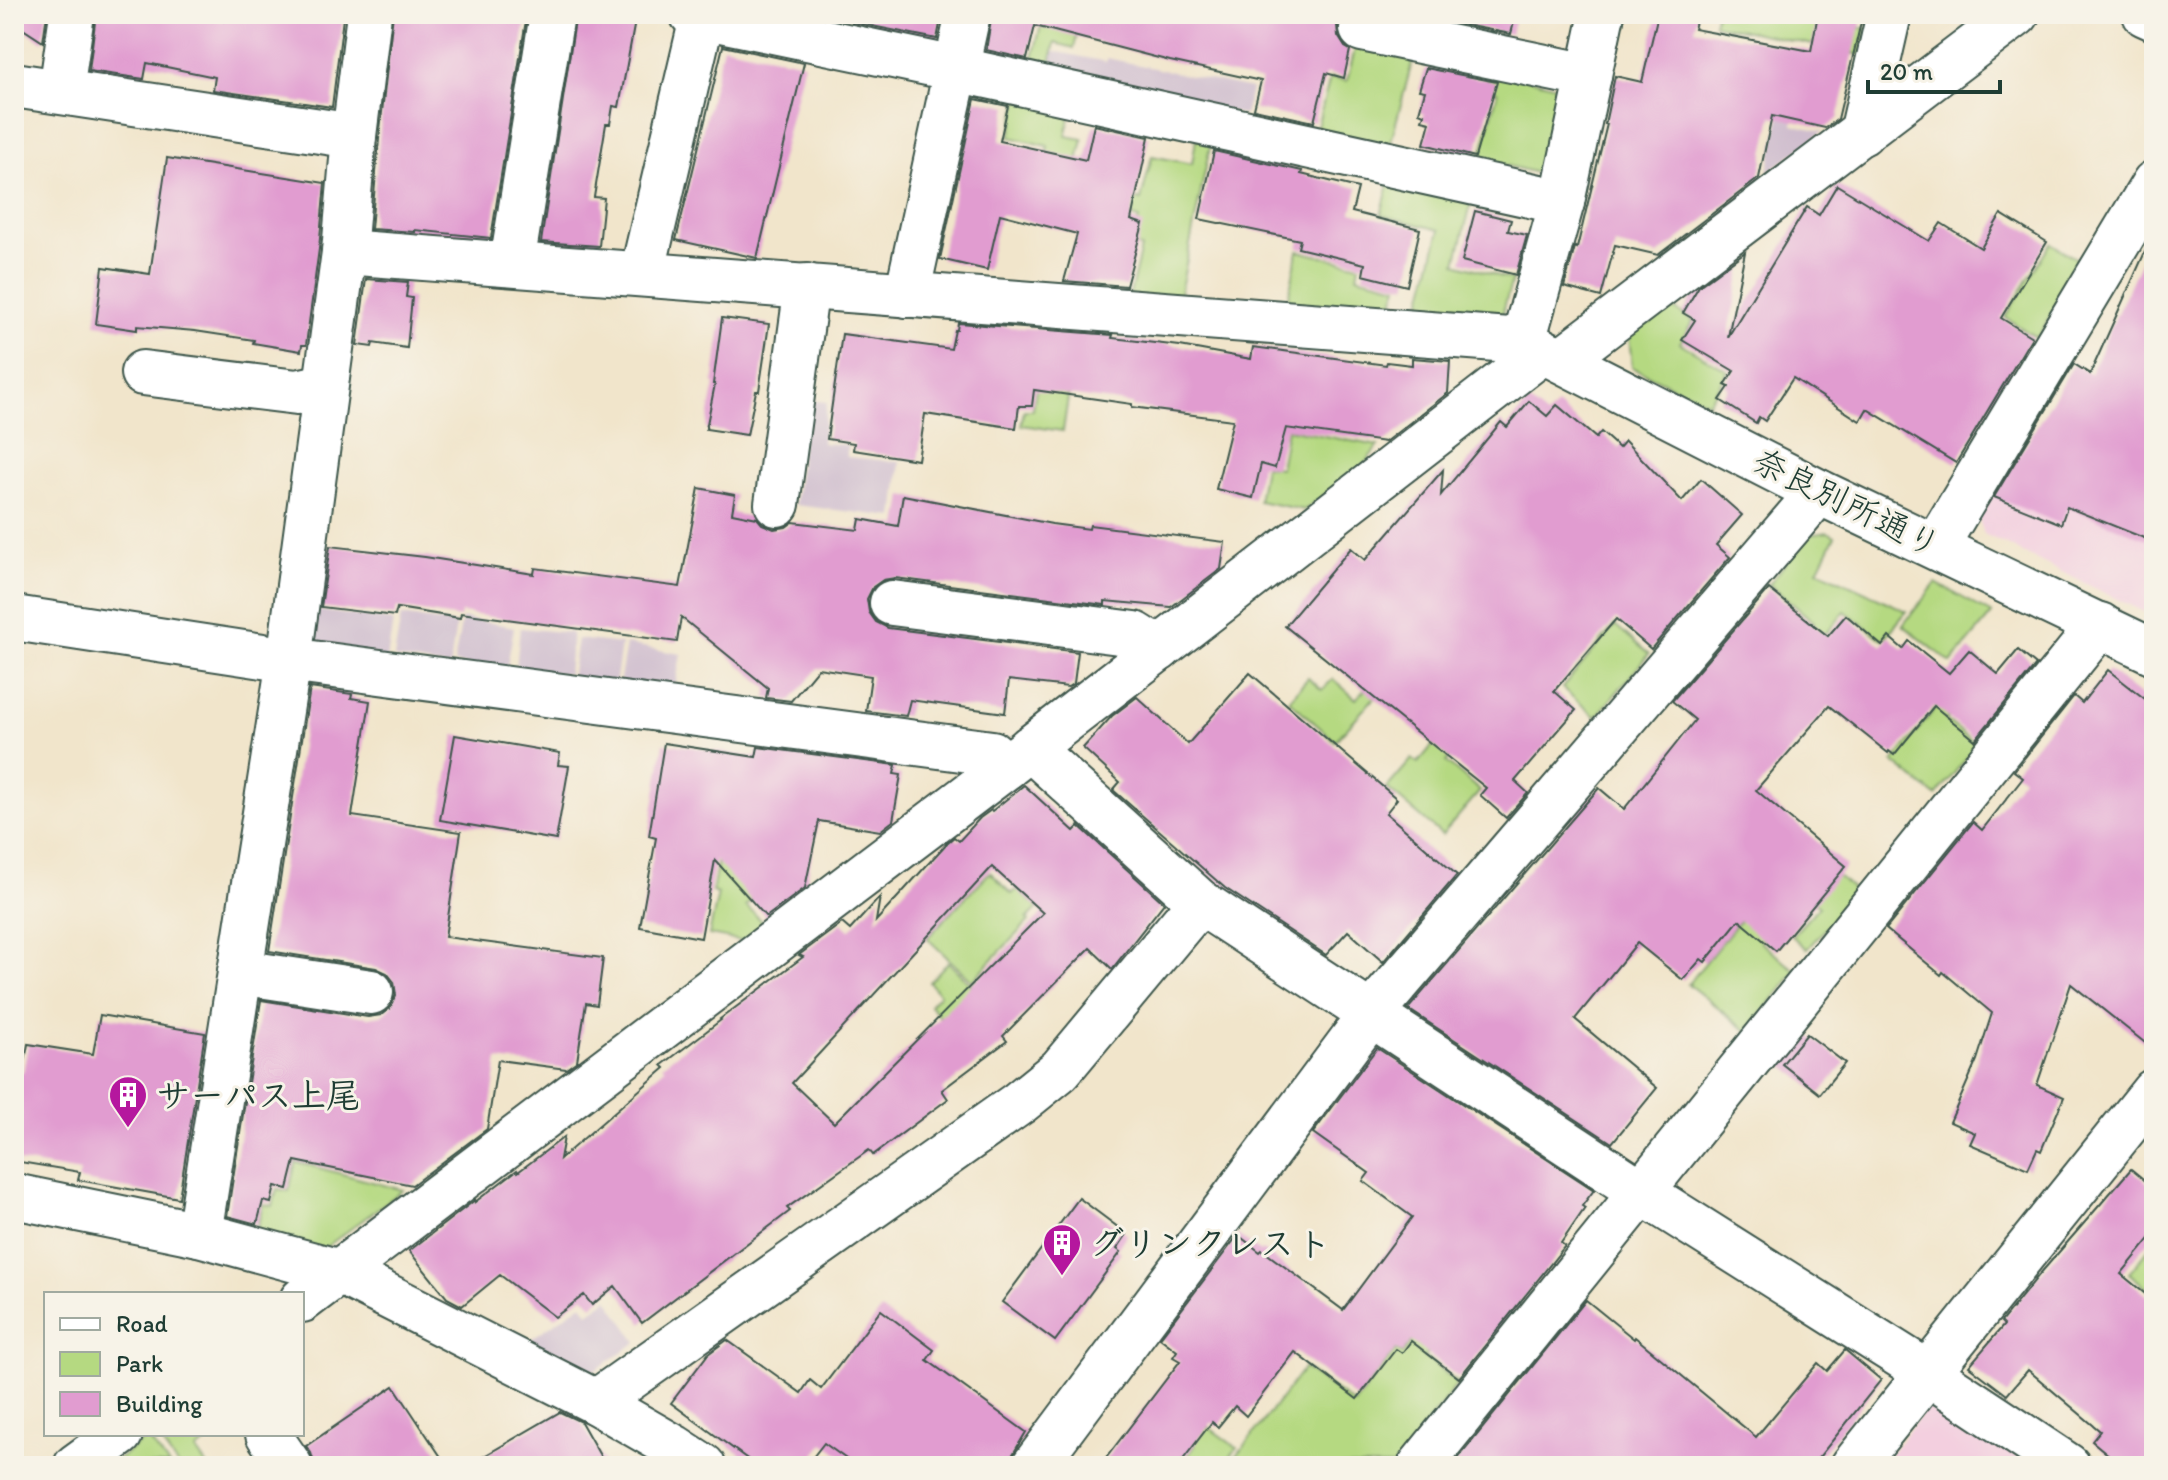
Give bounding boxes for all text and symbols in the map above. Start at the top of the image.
scale bar [1868,44,2000,94]
text: 20 m [1880,57,1933,86]
street label: 奈良別所通り [1746,440,1948,566]
building icon: サーパス上尾 [107,1074,149,1129]
place label: サーパス上尾 [156,1075,360,1116]
building icon: グリンクレスト [1041,1222,1083,1277]
place label: グリンクレスト [1090,1223,1331,1264]
legend [44,1292,304,1436]
text: Road [116,1309,168,1338]
text: Park [116,1349,163,1378]
text: Building [116,1389,203,1418]

